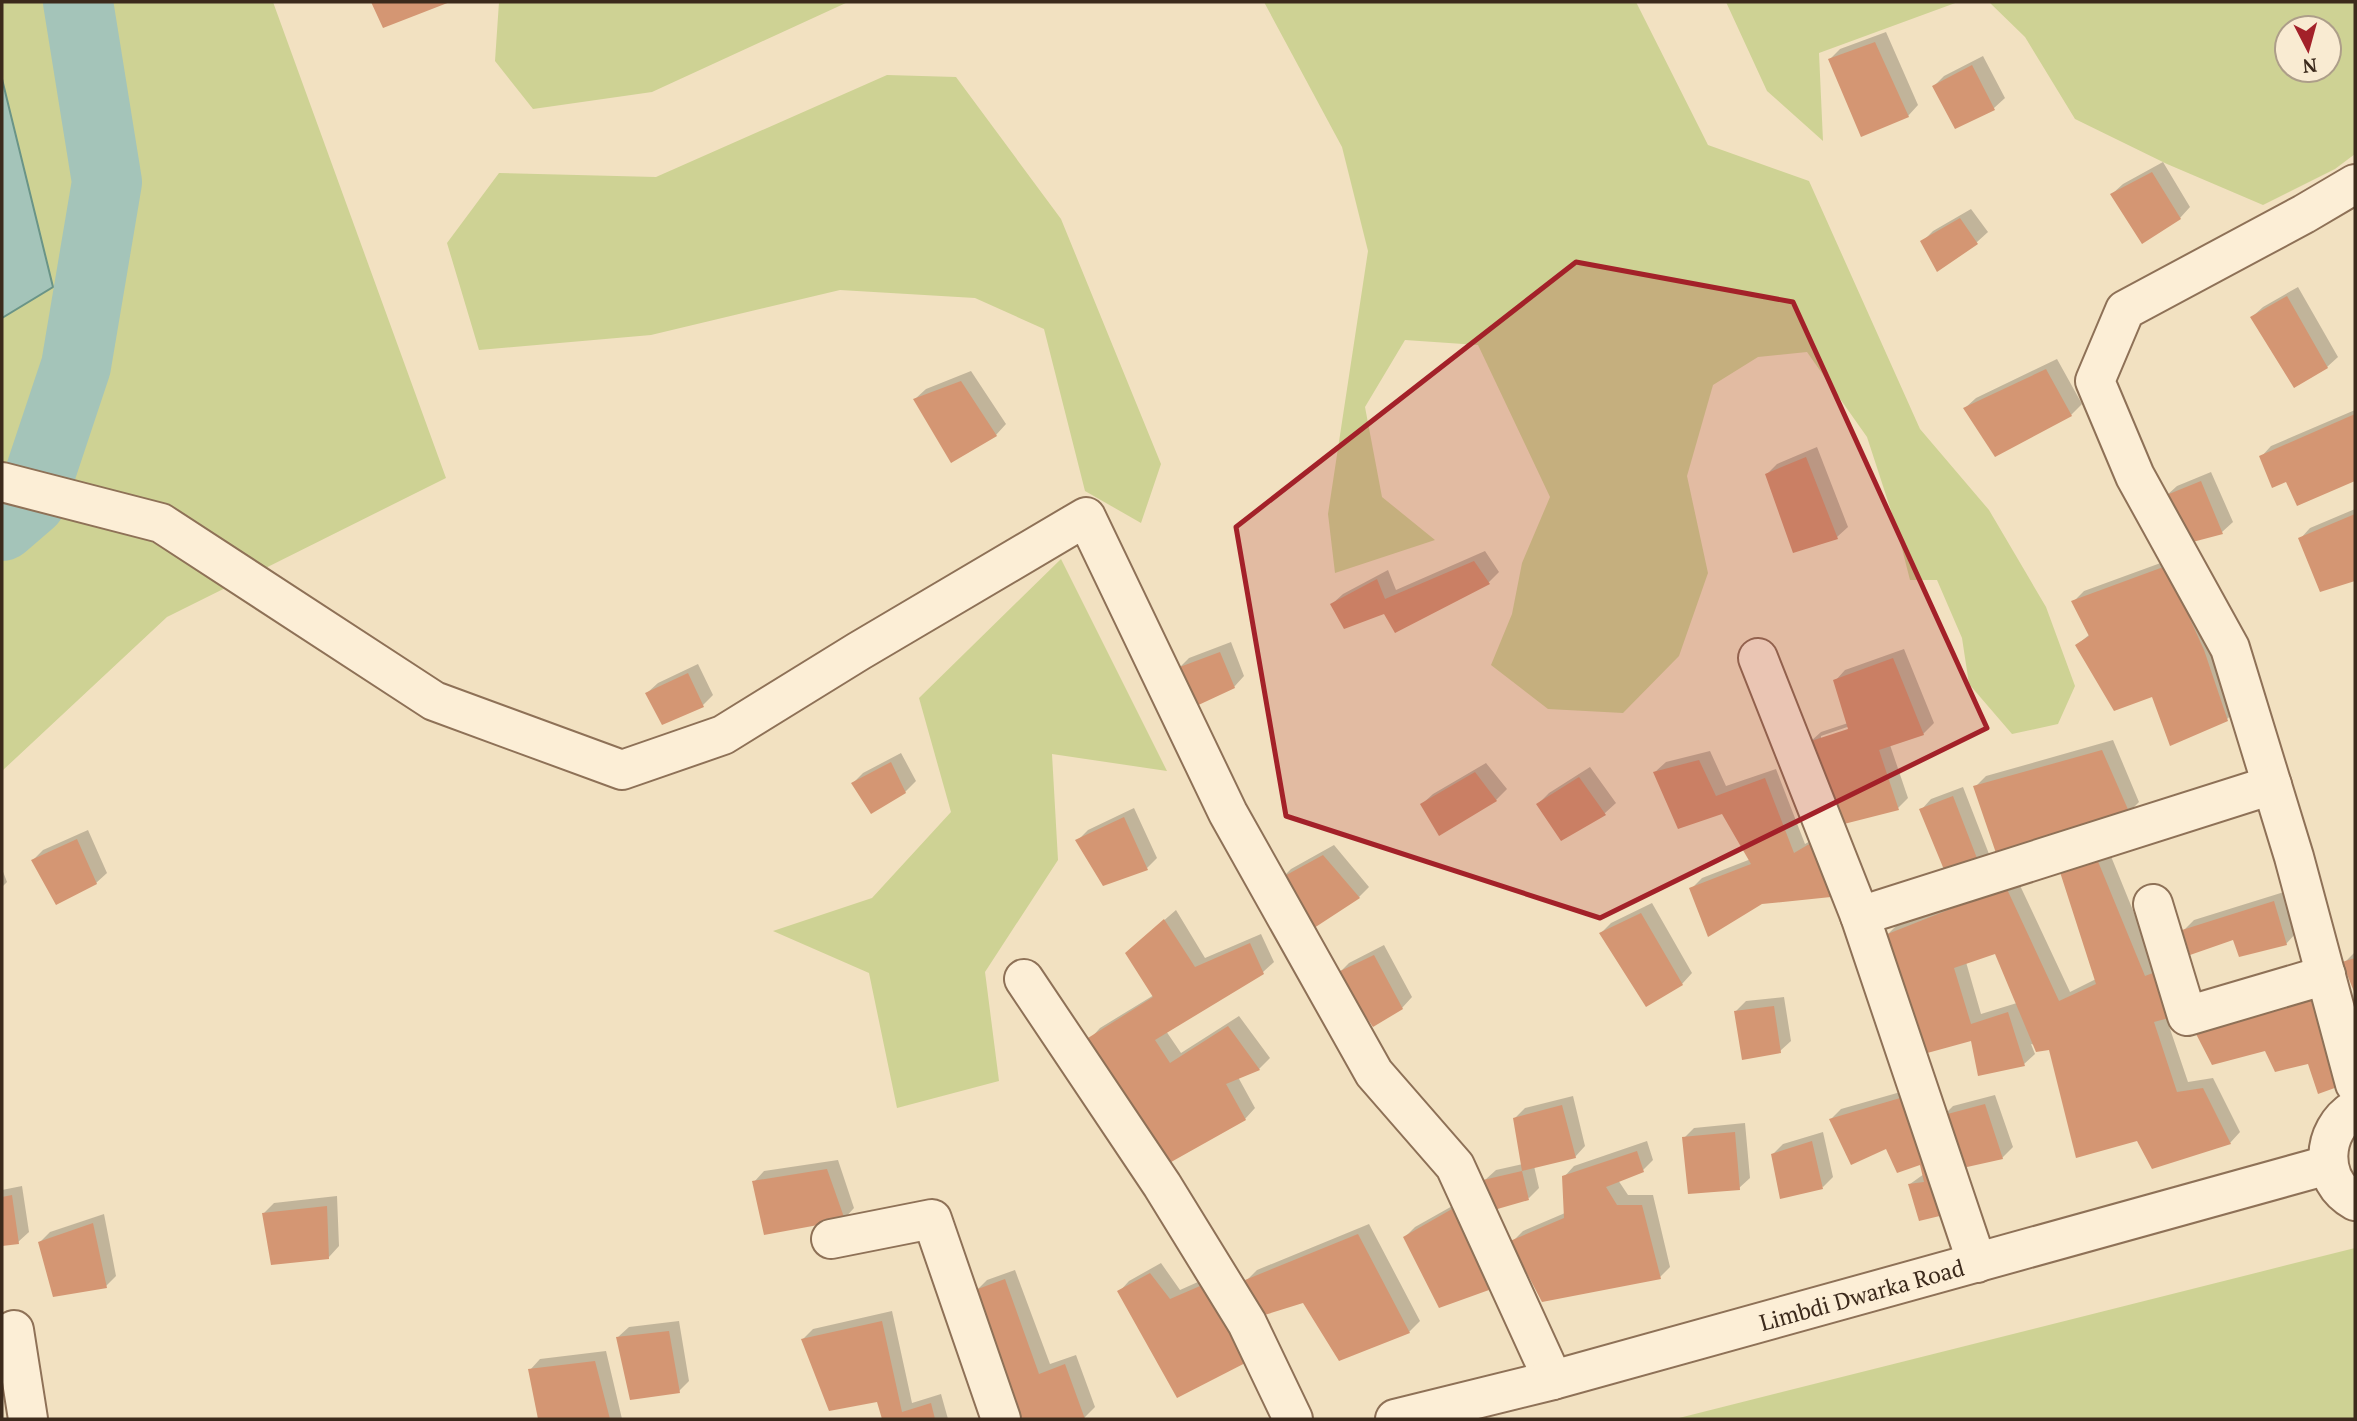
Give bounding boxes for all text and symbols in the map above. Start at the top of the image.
north arrow [2273,14,2343,84]
text: N [2301,53,2318,80]
street label: Limbdi Dwarka Road [1756,1251,1968,1338]

